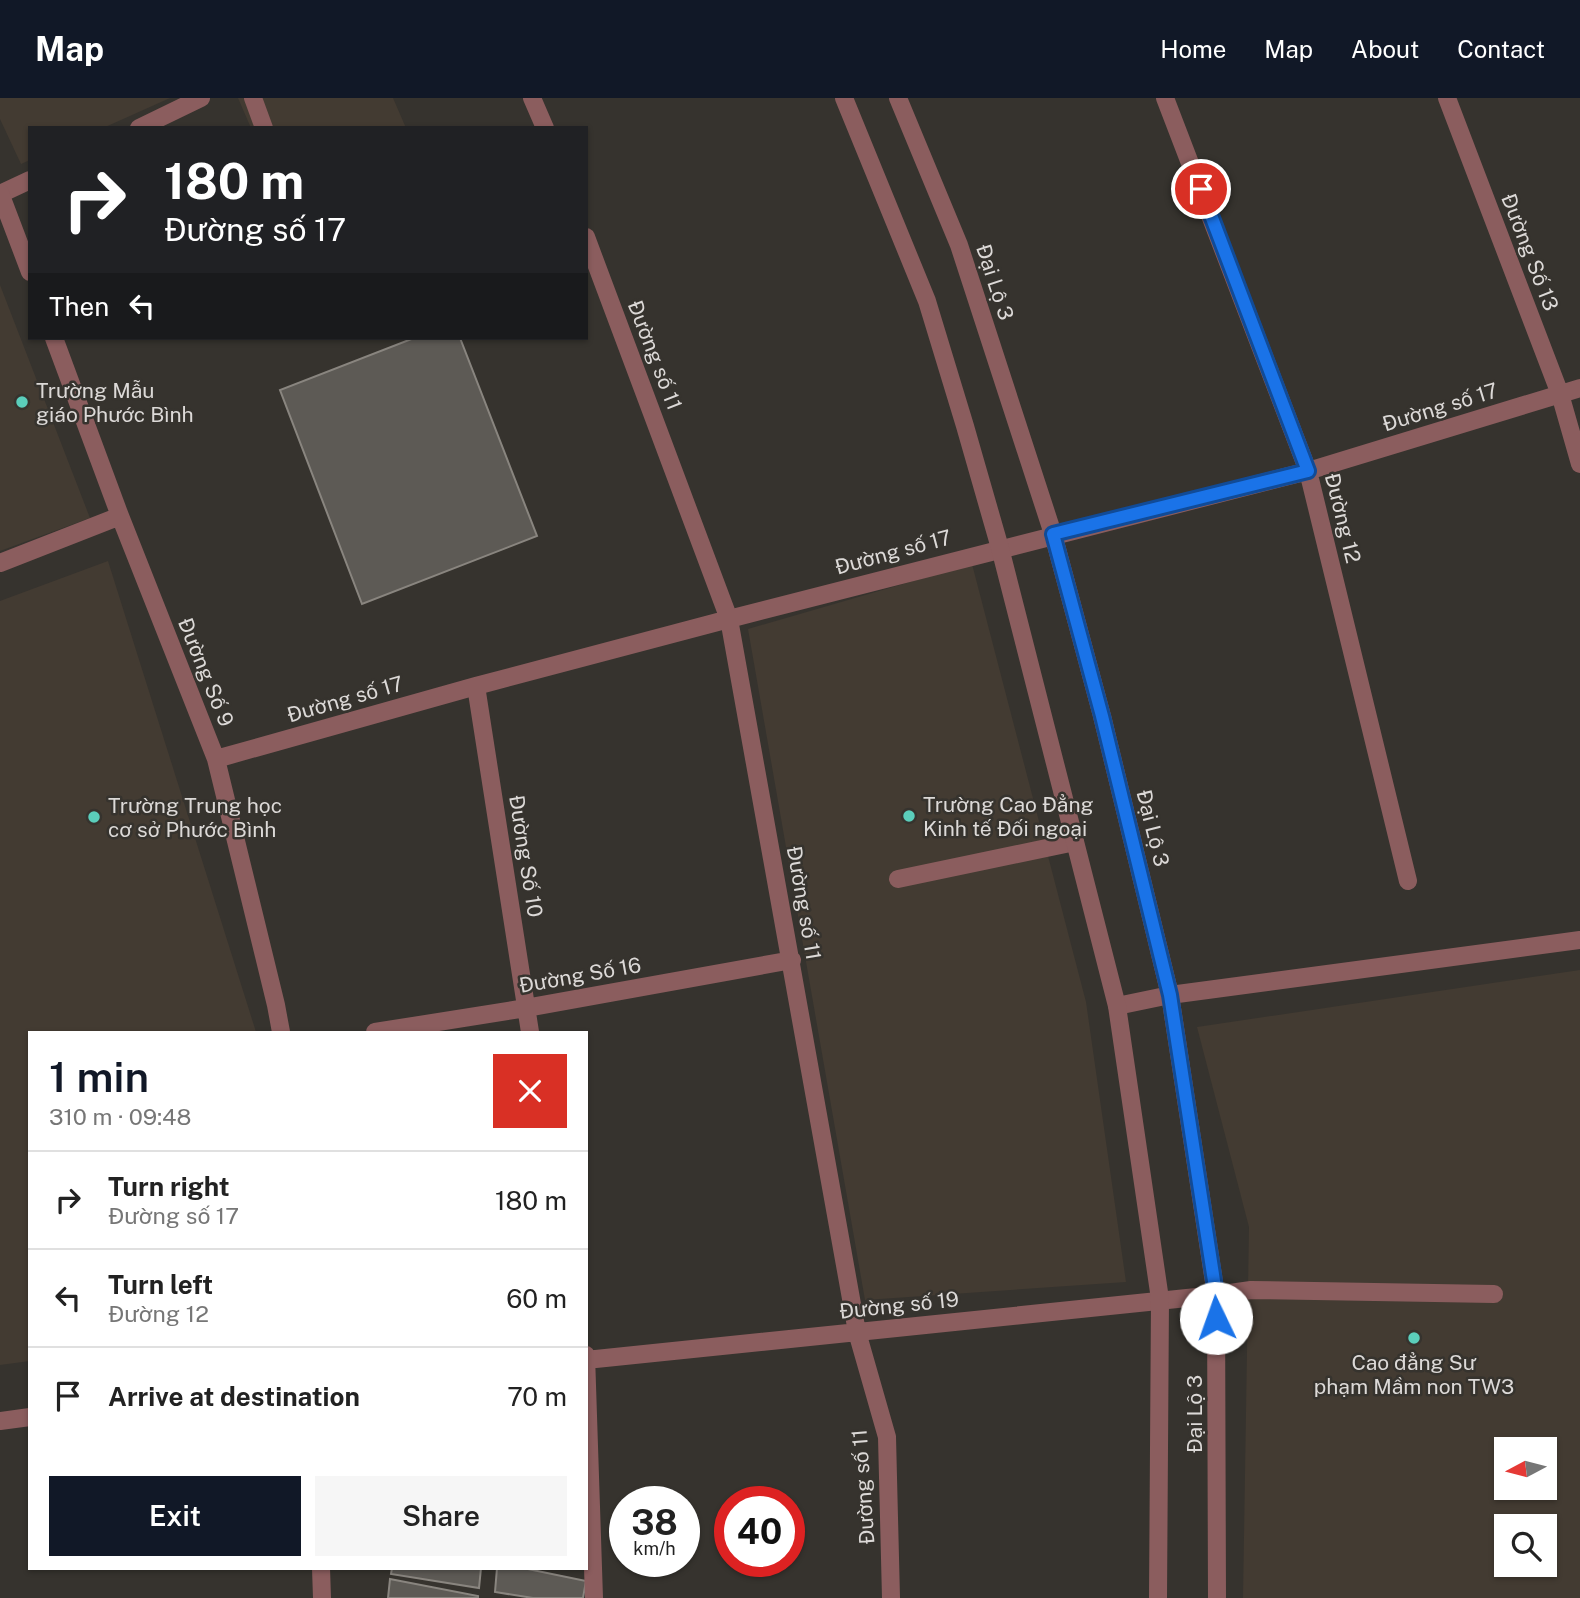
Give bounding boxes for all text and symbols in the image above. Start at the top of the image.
text: Map [35,30,104,68]
text: Home [1160,35,1226,63]
text: Map [1264,35,1313,63]
text: About [1351,35,1419,63]
text: Contact [1457,35,1545,63]
text: 180 m [164,152,304,210]
icon: right [49,154,140,245]
pin [1171,159,1231,219]
icon: arrive [1182,170,1220,208]
street label: Đường Số 13 [1496,190,1564,314]
text: Đường số 17 [164,211,346,248]
street label: Đại Lộ 3 [971,241,1019,323]
icon: left [123,287,161,325]
text: Then [49,291,109,322]
street label: Đường số 11 [623,297,687,413]
place label: Trường Mẫu giáo Phước Bình [36,378,194,427]
street label: Đường số 17 [1379,378,1501,436]
marker: Trường Mẫu giáo Phước Bình [14,394,30,410]
street label: Đường 12 [1320,470,1366,566]
street label: Đường số 17 [832,524,954,580]
street label: Đường Số 9 [173,614,239,730]
street label: Đường số 17 [284,670,406,728]
street label: Đại Lộ 3 [1131,787,1175,869]
place label: Trường Cao Đẳng Kinh tế Đối ngoại [923,792,1094,841]
place label: Trường Trung học cơ sở Phước Bình [108,793,282,842]
street label: Đường Số 10 [504,793,548,919]
marker: Trường Cao Đẳng Kinh tế Đối ngoại [901,808,917,824]
marker: Trường Trung học cơ sở Phước Bình [86,809,102,825]
street label: Đường số 11 [782,844,826,962]
street label: Đường Số 16 [517,952,643,998]
text: 1 min [49,1052,149,1101]
button: close [493,1054,567,1128]
text: 310 m · 09:48 [49,1103,191,1130]
text: Turn right [108,1171,230,1202]
icon: right [49,1181,87,1219]
text: 180 m [495,1185,567,1216]
text: Đường số 17 [108,1202,239,1229]
text: Turn left [108,1269,213,1300]
icon: left [49,1279,87,1317]
position arrow [1179,1281,1253,1355]
text: 60 m [506,1283,567,1314]
street label: Đường số 19 [838,1286,960,1324]
text: Đường 12 [108,1300,209,1327]
marker: Cao đẳng Sư phạm Mầm non TW3 [1406,1330,1422,1346]
place label: Cao đẳng Sư phạm Mầm non TW3 [1314,1350,1514,1399]
street label: Đại Lộ 3 [1182,1375,1207,1453]
icon: arrive [49,1377,87,1415]
text: Arrive at destination [108,1381,360,1412]
text: 70 m [507,1381,567,1412]
street label: Đường số 11 [846,1428,880,1546]
north arrow [1494,1437,1558,1500]
map controls [1494,1437,1557,1577]
button: Exit [49,1476,301,1556]
button: Share [315,1476,567,1556]
speed limit sign: 40 [714,1486,805,1577]
text: 38 [631,1502,678,1543]
button: search [1494,1514,1557,1577]
text: km/h [633,1538,676,1559]

